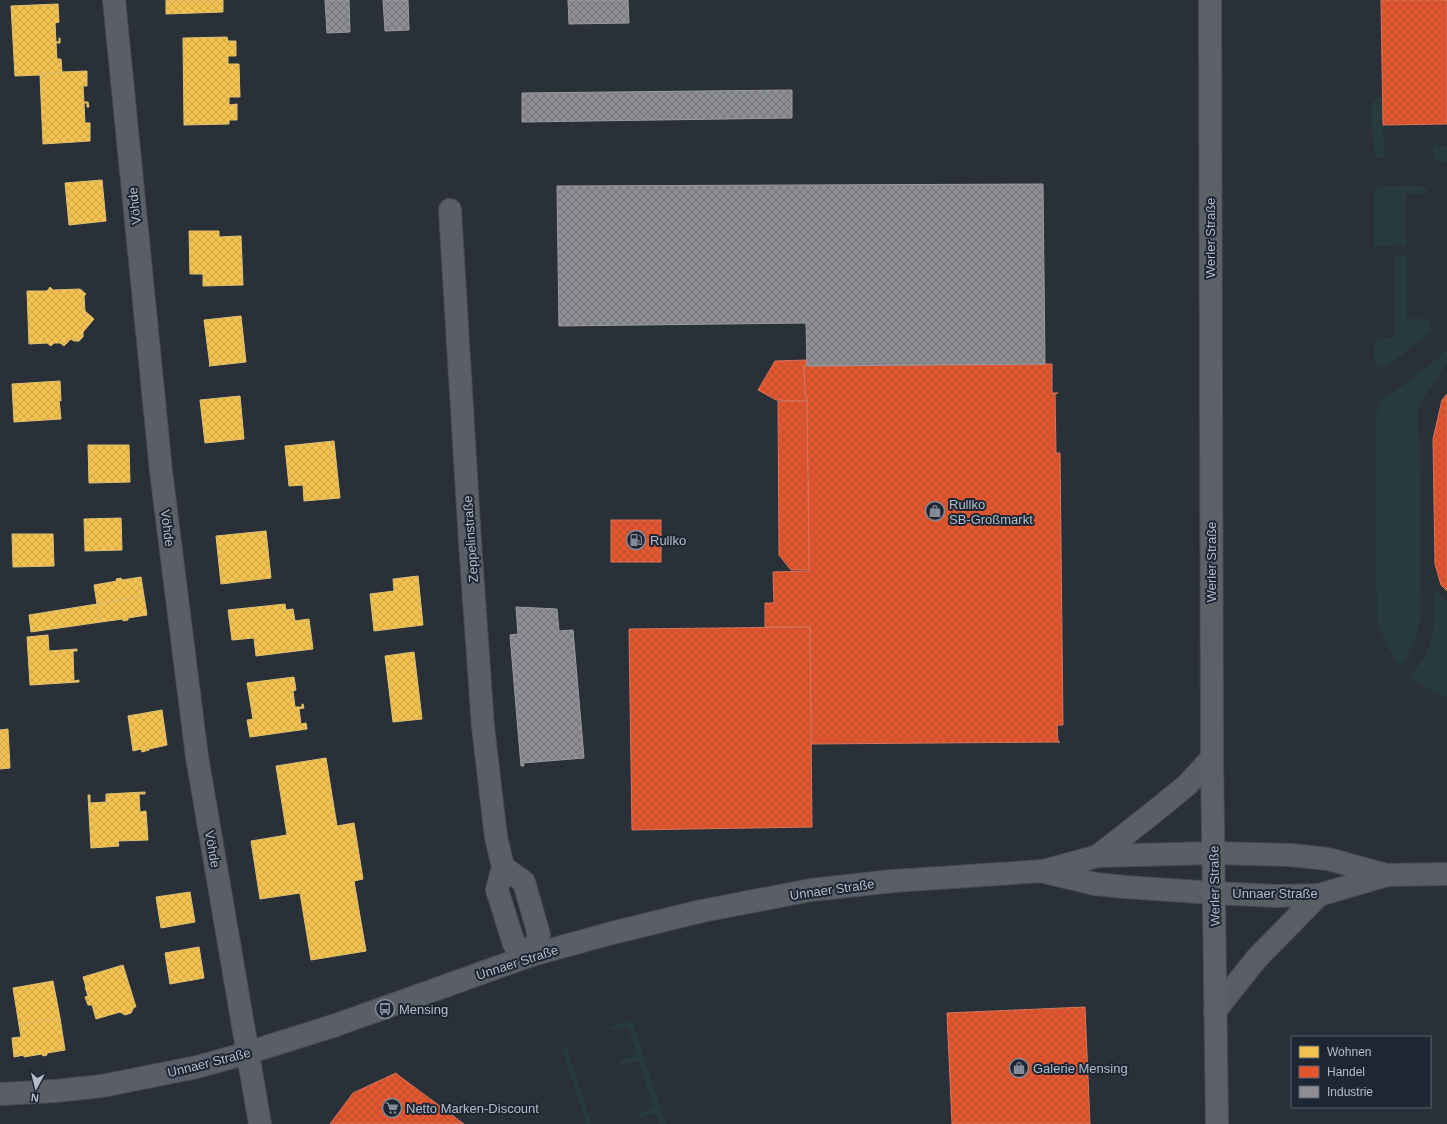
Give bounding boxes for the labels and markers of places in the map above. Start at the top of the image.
place label: Rullko SB-Großmarkt [949,497,1033,527]
shop icon: Rullko SB-Großmarkt [924,500,946,522]
fuel station icon: Rullko [625,529,647,551]
place label: Rullko [650,533,686,548]
bus stop icon: Mensing [374,998,396,1020]
place label: Mensing [399,1002,448,1017]
shop icon: Galerie Mensing [1008,1057,1030,1079]
place label: Galerie Mensing [1033,1061,1128,1076]
supermarket icon: Netto Marken-Discount [381,1097,403,1119]
place label: Netto Marken-Discount [406,1101,539,1116]

